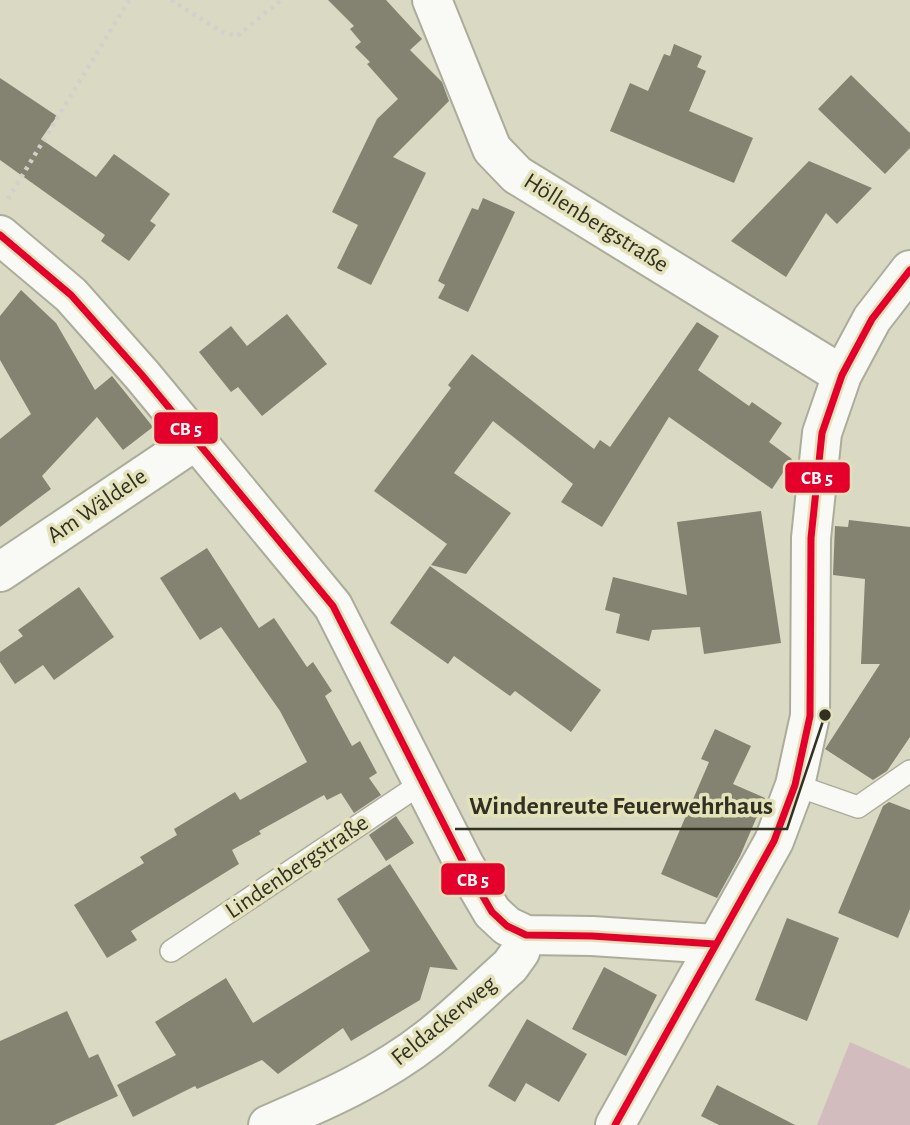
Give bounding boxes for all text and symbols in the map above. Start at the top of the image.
street label: Höllenbergstraße [520,169,672,277]
line badge: CB 5 [153,411,219,445]
text: CB 5 [170,420,202,439]
line badge: CB 5 [784,461,851,494]
street label: Am Wäldele [43,464,151,548]
text: CB 5 [801,469,833,488]
callout: Windenreute Feuerwehrhaus [455,782,787,829]
text: Windenreute Feuerwehrhaus [469,793,773,819]
street label: Lindenbergstraße [221,811,373,923]
line badge: CB 5 [440,862,506,896]
text: CB 5 [457,871,489,890]
street label: Feldackerweg [387,971,501,1070]

